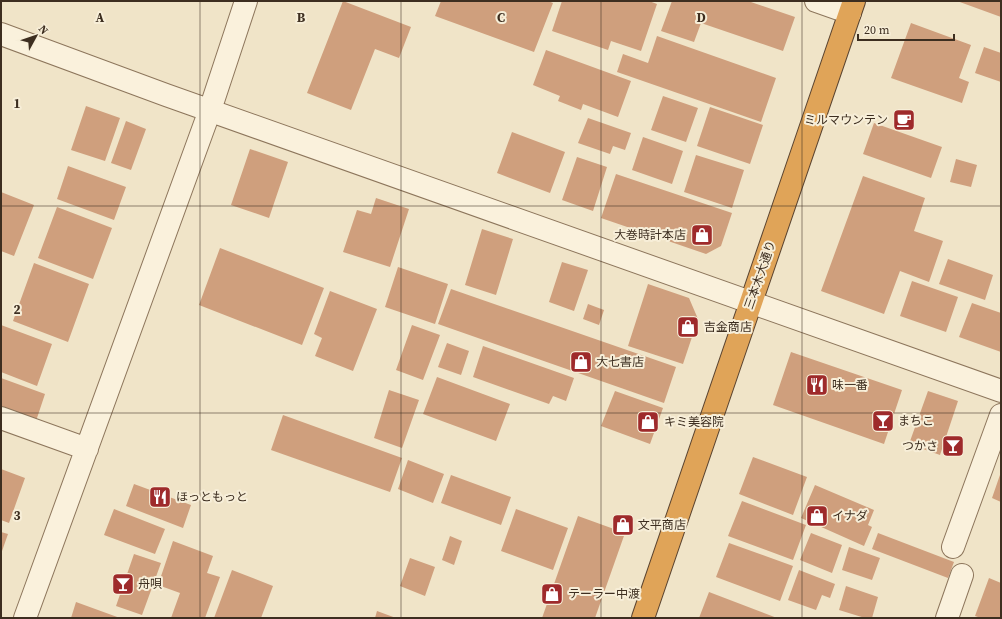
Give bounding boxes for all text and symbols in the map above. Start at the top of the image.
text: A [96,9,105,26]
text: B [297,9,306,26]
text: C [497,9,505,26]
text: D [696,9,706,26]
north arrow [16,16,56,56]
scale bar [858,16,954,42]
text: N [35,22,52,38]
text: 20 m [864,22,890,38]
text: 1 [13,95,21,112]
cafe icon: ミルマウンテン [891,107,917,133]
place label: ミルマウンテン [804,112,888,128]
shop icon: 大巻時計本店 [689,222,715,248]
place label: 大巻時計本店 [614,227,686,243]
street label: 三本木大通り [741,238,779,312]
text: 2 [13,301,21,318]
shop icon: 吉金商店 [675,314,701,340]
place label: 吉金商店 [704,319,752,335]
shop icon: 大七書店 [568,349,594,375]
place label: 大七書店 [596,354,644,370]
restaurant icon: 味一番 [804,372,830,398]
place label: 味一番 [832,377,868,393]
bar icon: まちこ [870,408,896,434]
shop icon: キミ美容院 [635,409,661,435]
place label: まちこ [898,413,934,429]
place label: キミ美容院 [664,414,724,430]
bar icon: つかさ [940,433,966,459]
place label: つかさ [902,438,938,454]
restaurant icon: ほっともっと [147,484,173,510]
place label: ほっともっと [176,489,248,505]
shop icon: イナダ [804,503,830,529]
text: 3 [13,507,21,524]
place label: イナダ [832,508,868,524]
shop icon: 文平商店 [610,512,636,538]
place label: 文平商店 [638,517,686,533]
bar icon: 舟唄 [110,571,136,597]
place label: 舟唄 [138,576,162,592]
shop icon: テーラー中渡 [539,581,565,607]
place label: テーラー中渡 [568,586,640,602]

